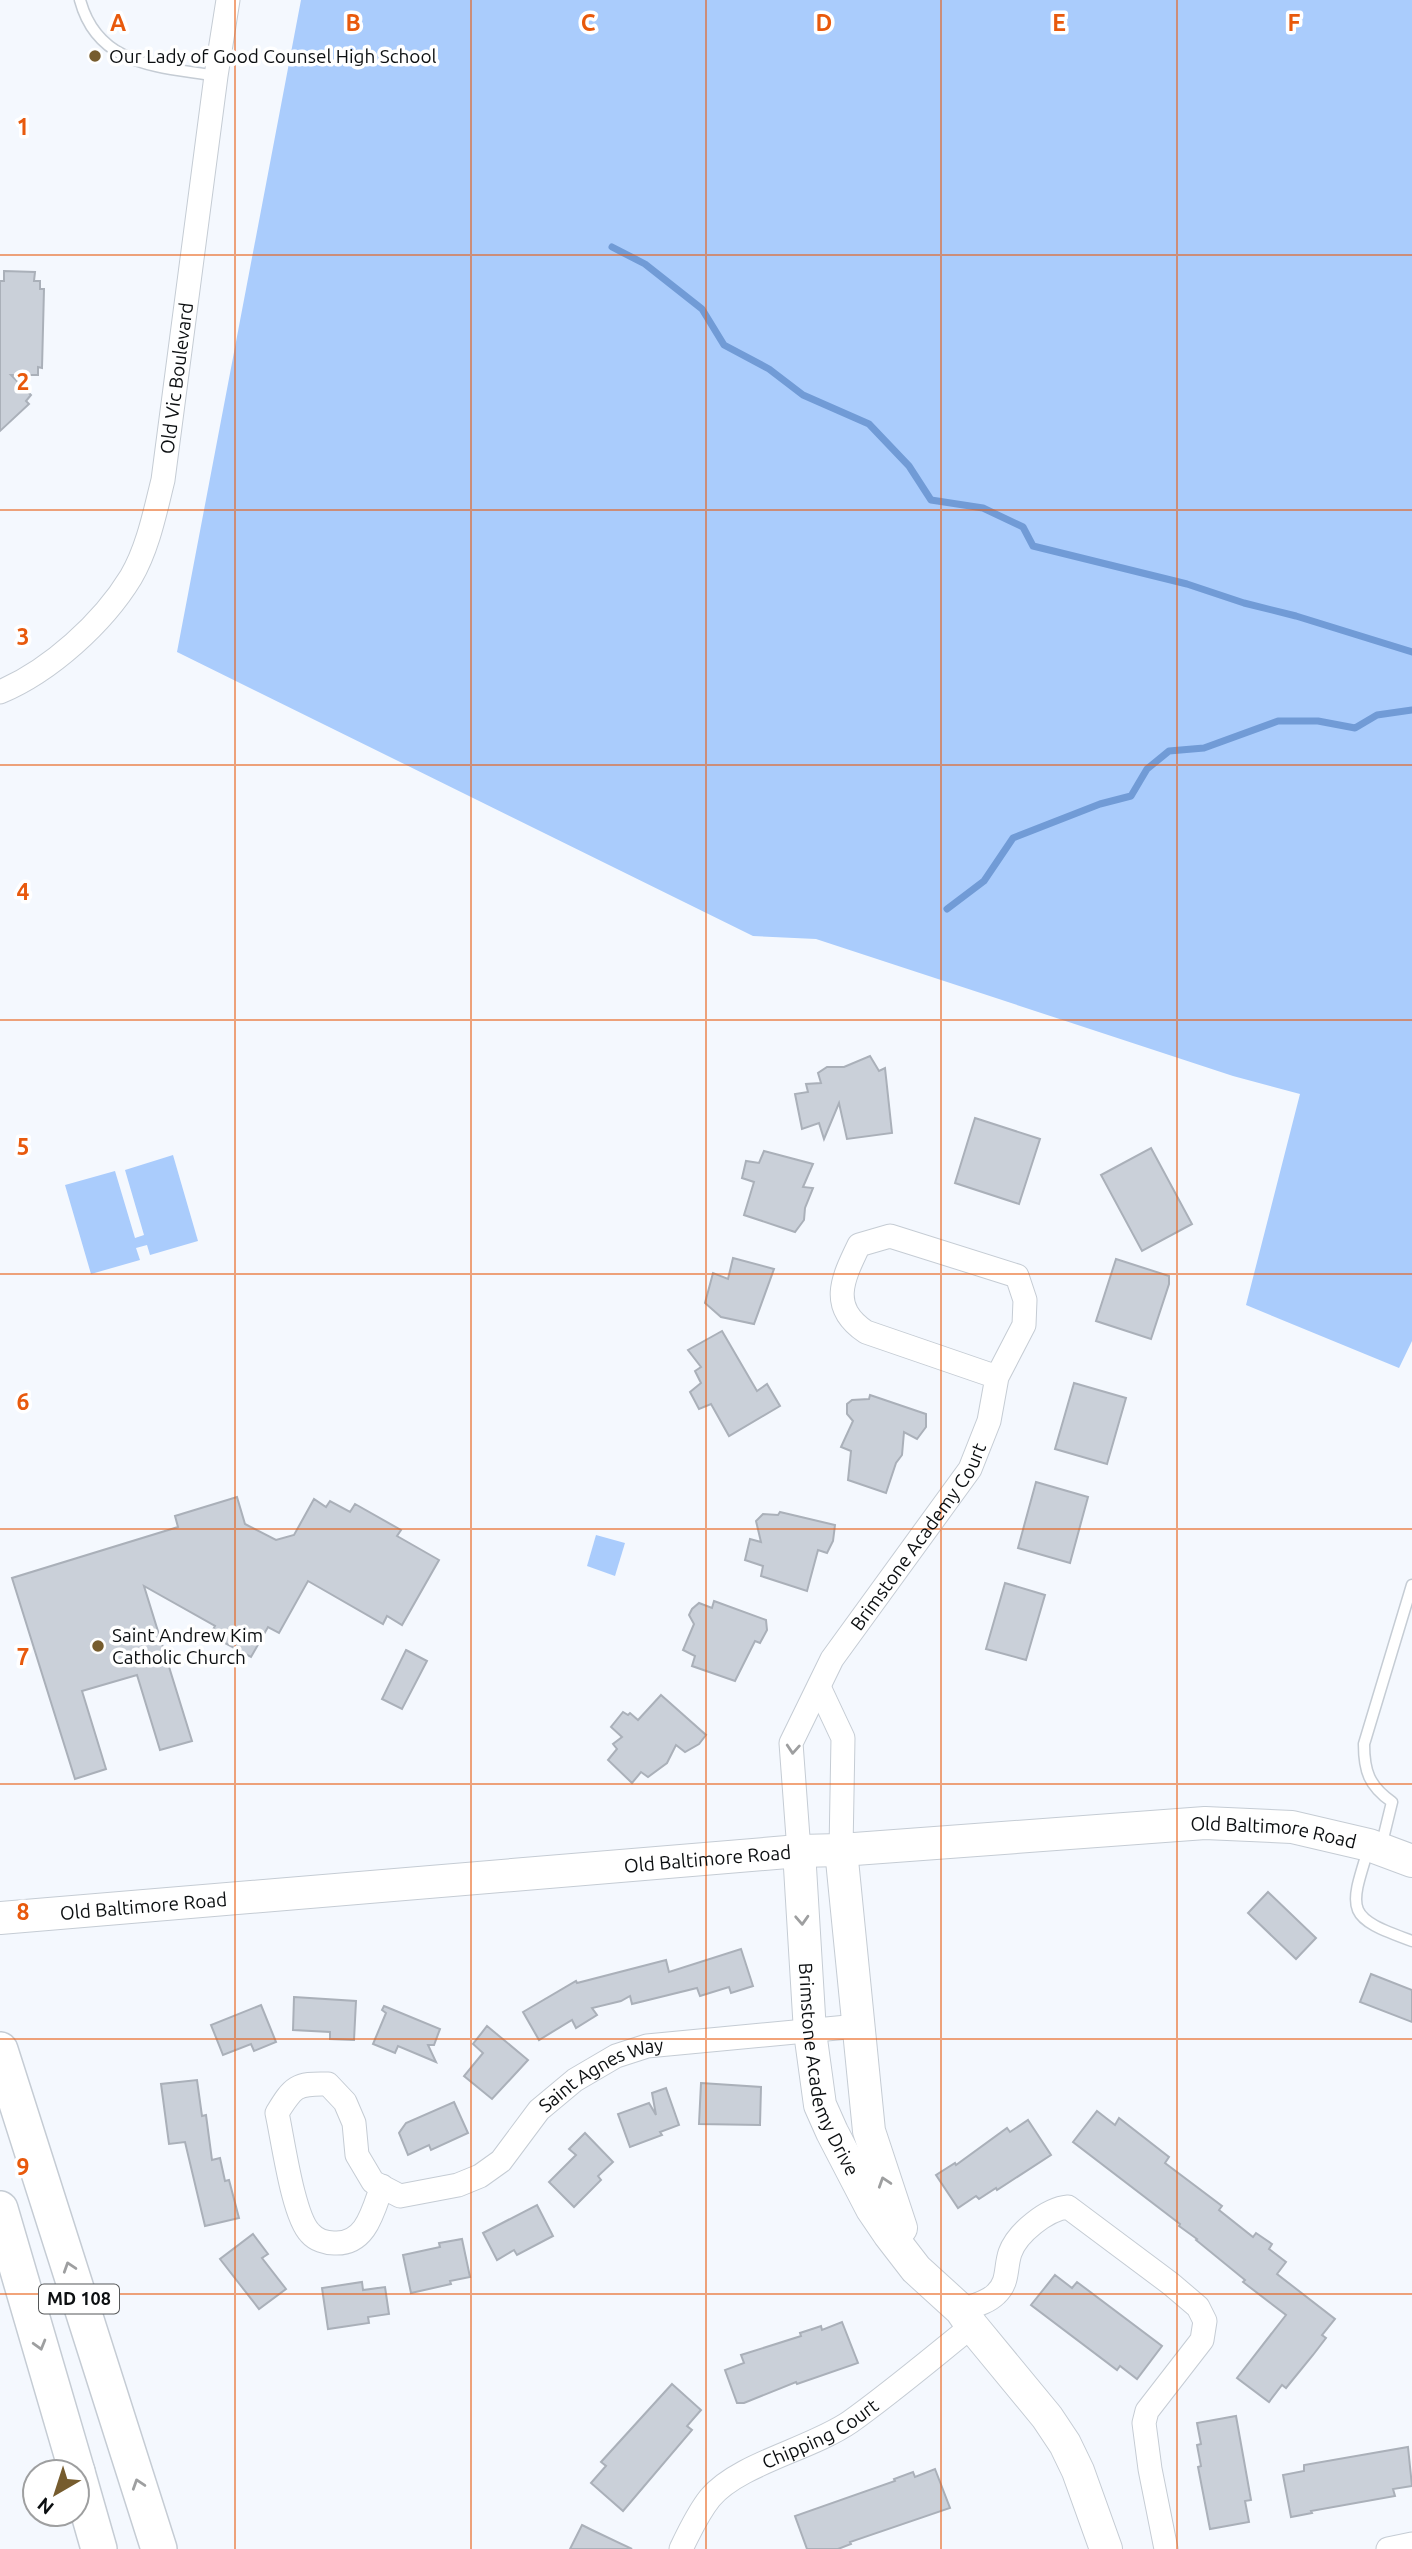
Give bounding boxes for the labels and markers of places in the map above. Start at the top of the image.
place label: Our Lady of Good Counsel High School [109,45,437,67]
marker: Our Lady of Good Counsel High School [87,48,103,64]
place label: Saint Andrew Kim Catholic Church [112,1624,263,1668]
marker: Saint Andrew Kim Catholic Church [90,1638,106,1654]

